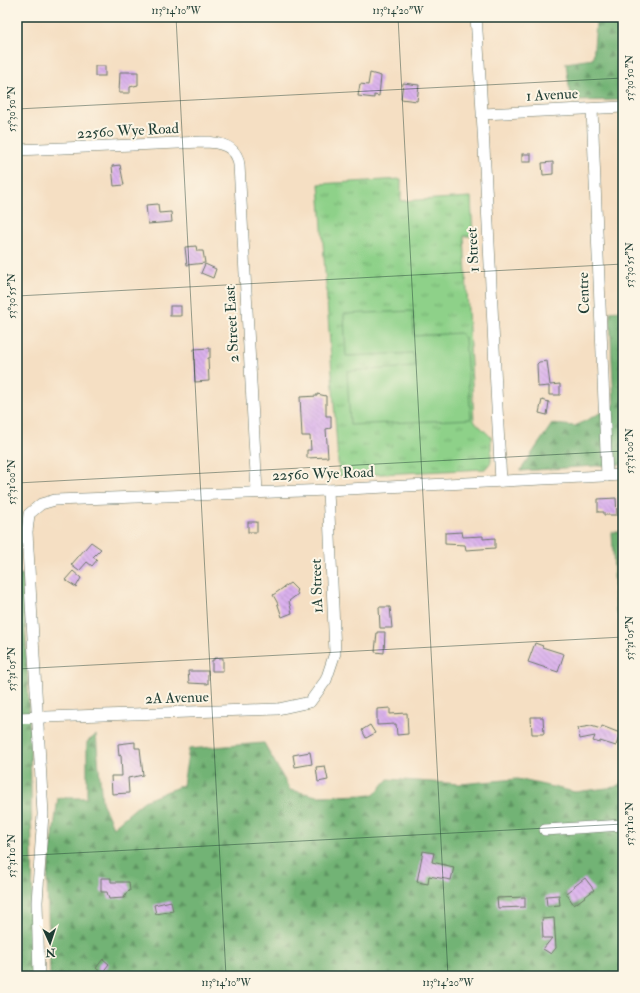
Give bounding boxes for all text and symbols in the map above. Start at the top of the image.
text: 113°14'10"W [151,5,201,17]
text: 113°14'20"W [373,5,424,17]
text: 53°30'50"N [624,55,636,101]
street label: 1 Avenue [526,84,578,106]
text: 53°30'50"N [6,86,18,132]
street label: 22560 Wye Road [77,119,180,143]
street label: 1 Street [462,227,484,273]
text: 53°30'55"N [624,242,636,288]
street label: Centre [574,272,594,314]
text: 53°30'55"N [6,273,18,319]
street label: 2 Street East [220,285,244,363]
text: 53°31'00"N [624,428,636,474]
text: 53°31'00"N [6,459,18,505]
street label: 22560 Wye Road [272,463,375,485]
street label: 1A Street [307,558,327,613]
text: 53°31'05"N [624,616,636,660]
text: 53°31'05"N [6,647,18,691]
street label: 2A Avenue [145,687,209,709]
text: 53°31'10"N [624,802,636,846]
text: 53°31'10"N [6,834,18,878]
north arrow [30,923,70,963]
text: N [44,946,57,959]
text: 113°14'10"W [201,977,251,989]
text: 113°14'20"W [423,977,474,989]

